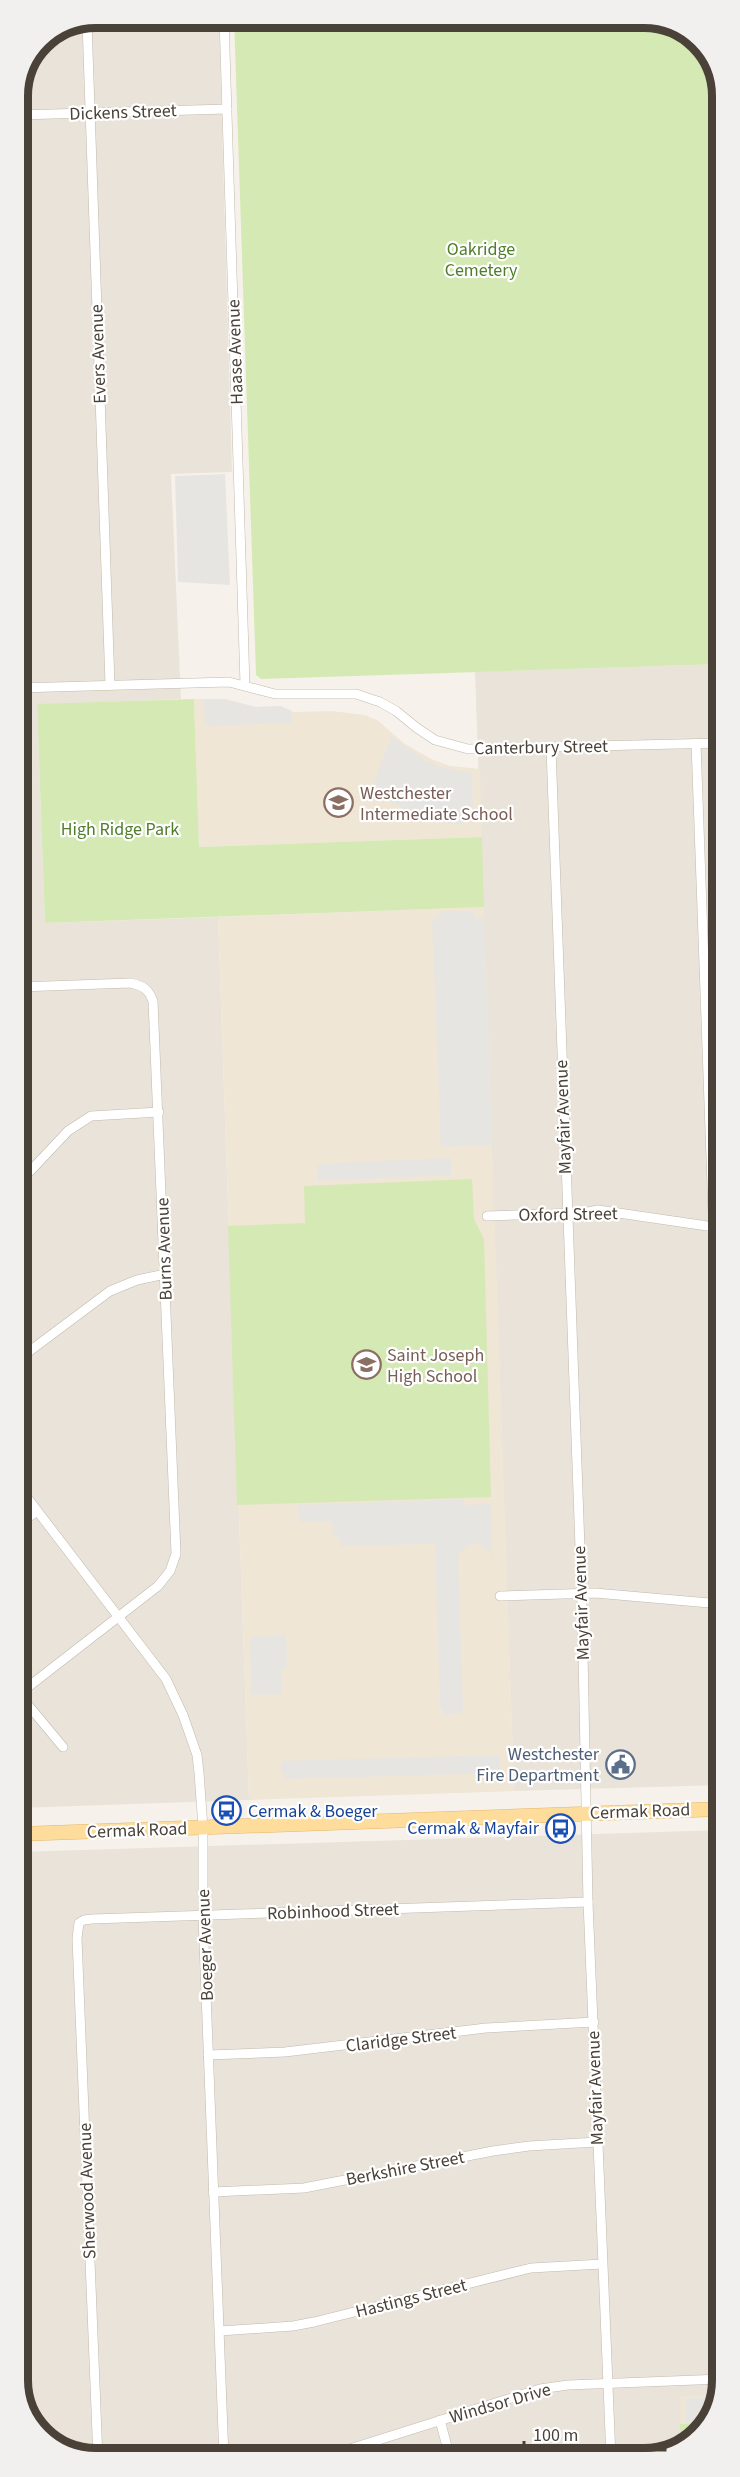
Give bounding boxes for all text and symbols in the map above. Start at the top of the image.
street label: Dickens Street [69,98,177,127]
park label: Oakridge Cemetery [445,237,518,283]
street label: Haase Avenue [221,299,250,405]
street label: Evers Avenue [84,304,113,404]
street label: Canterbury Street [474,734,608,761]
place label: Westchester Intermediate School [360,781,513,827]
school or university icon: Westchester Intermediate School [323,787,355,819]
park label: High Ridge Park [61,817,179,842]
street label: Mayfair Avenue [549,1059,578,1175]
street label: Burns Avenue [150,1197,179,1301]
street label: Oxford Street [518,1201,618,1228]
place label: Saint Joseph High School [387,1343,484,1389]
school or university icon: Saint Joseph High School [350,1349,382,1381]
street label: Mayfair Avenue [567,1545,596,1661]
place label: Westchester Fire Department [476,1742,600,1788]
public building icon: Westchester Fire Department [604,1748,636,1780]
bus stop icon: Cermak & Boeger [211,1795,243,1827]
street label: Cermak Road [589,1797,691,1826]
place label: Cermak & Boeger [248,1799,378,1824]
bus stop icon: Cermak & Mayfair [544,1812,576,1844]
street label: Cermak Road [86,1816,188,1845]
place label: Cermak & Mayfair [407,1816,540,1841]
street label: Boeger Avenue [191,1888,220,2001]
street label: Robinhood Street [267,1897,399,1926]
street label: Claridge Street [344,2020,458,2059]
street label: Mayfair Avenue [581,2030,610,2146]
street label: Sherwood Avenue [73,2122,102,2260]
street label: Berkshire Street [344,2145,466,2192]
street label: Hastings Street [353,2273,469,2324]
street label: Windsor Drive [446,2377,554,2430]
scale bar [524,2414,665,2452]
text: 100 m [533,2423,578,2448]

